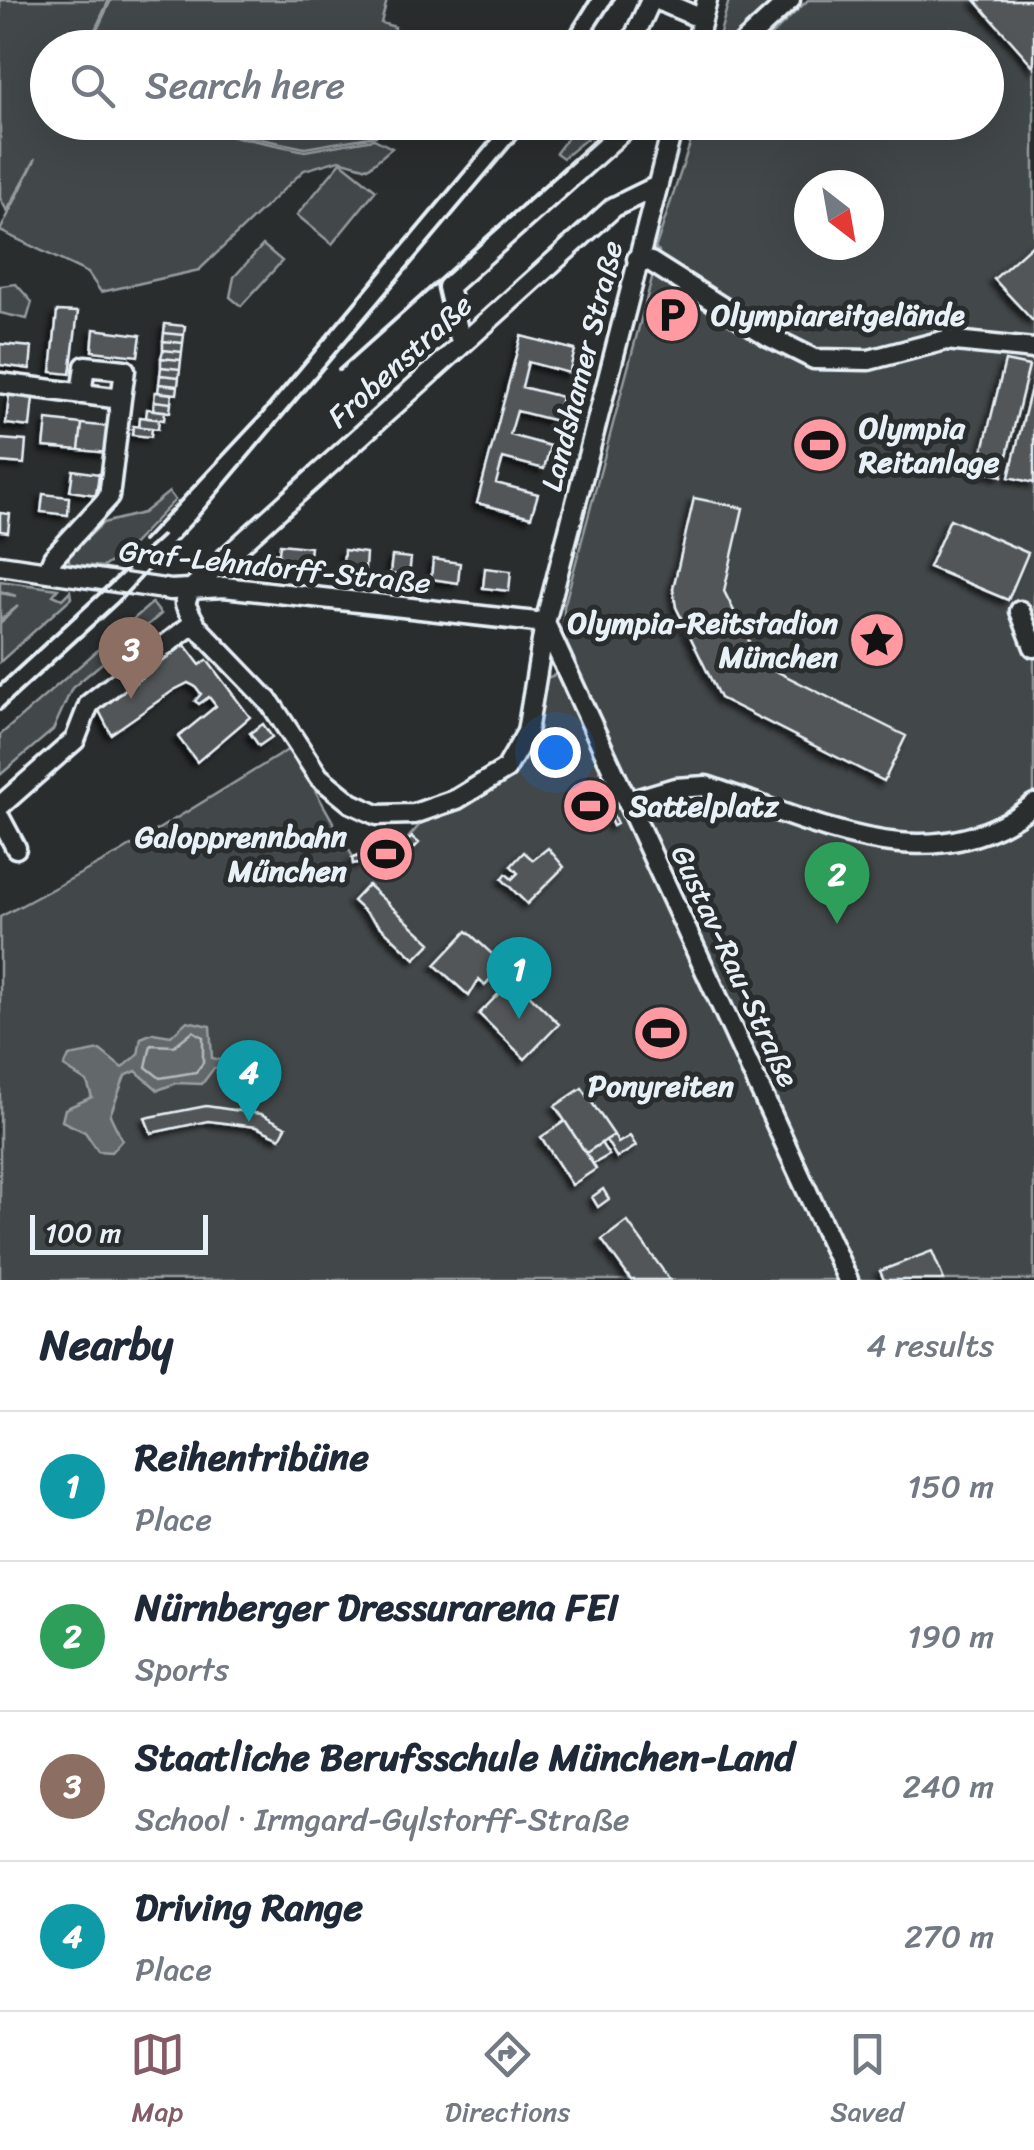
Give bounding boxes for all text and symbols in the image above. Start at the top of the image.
search box [30,30,1004,140]
text: Search here [145,52,345,119]
icon: search [65,58,120,113]
north arrow [794,170,884,260]
street label: Landshamer Straße [525,235,639,497]
street label: Frobenstraße [314,280,486,442]
parking icon: Olympiareitgelände [642,285,702,345]
place label: Olympiareitgelände [711,288,965,342]
place label: Olympia Reitanlage [858,401,1000,489]
sports icon: Olympia Reitanlage [790,415,850,475]
street label: Graf-Lehndorff-Straße [117,524,433,610]
place label: Olympia-Reitstadion München [568,596,839,684]
place icon: Olympia-Reitstadion München [847,610,907,670]
pin: 3 [98,616,164,699]
your location [530,727,581,778]
sports icon: Sattelplatz [560,776,620,836]
place label: Sattelplatz [628,779,780,833]
place label: Galopprennbahn Műnchen [135,810,348,898]
sports icon: Galopprennbahn Műnchen [356,824,416,884]
street label: Gustav-Rau-Straße [655,836,815,1096]
pin: 2 [804,842,870,924]
pin: 1 [486,936,552,1019]
sports icon: Ponyreiten [631,1003,691,1063]
pin: 4 [216,1040,282,1122]
place label: Ponyreiten [588,1059,735,1113]
text: 100 m [45,1208,121,1257]
scale bar [30,1210,208,1254]
text: Nearby [40,1308,173,1382]
text: 4 results [866,1317,994,1374]
text: Reihentribüne [135,1424,369,1491]
text: 1 [66,1458,79,1515]
text: 150 m [908,1458,994,1515]
text: Place [135,1491,212,1548]
text: Nürnberger Dressurarena FEI [135,1574,619,1641]
text: 2 [63,1608,82,1665]
text: 190 m [908,1608,994,1665]
text: Sports [135,1641,229,1698]
text: Staatliche Berufsschule München-Land [135,1724,794,1791]
text: 3 [64,1758,81,1815]
text: 240 m [902,1758,994,1815]
text: School · Irmgard-Gylstorff-Straße [135,1791,630,1848]
text: Driving Range [135,1874,363,1941]
text: 4 [62,1908,83,1965]
text: 270 m [904,1908,994,1965]
text: Place [135,1941,212,1998]
tab: Map [130,2027,185,2136]
tab: Directions [445,2027,570,2136]
tab: Saved [830,2027,904,2136]

